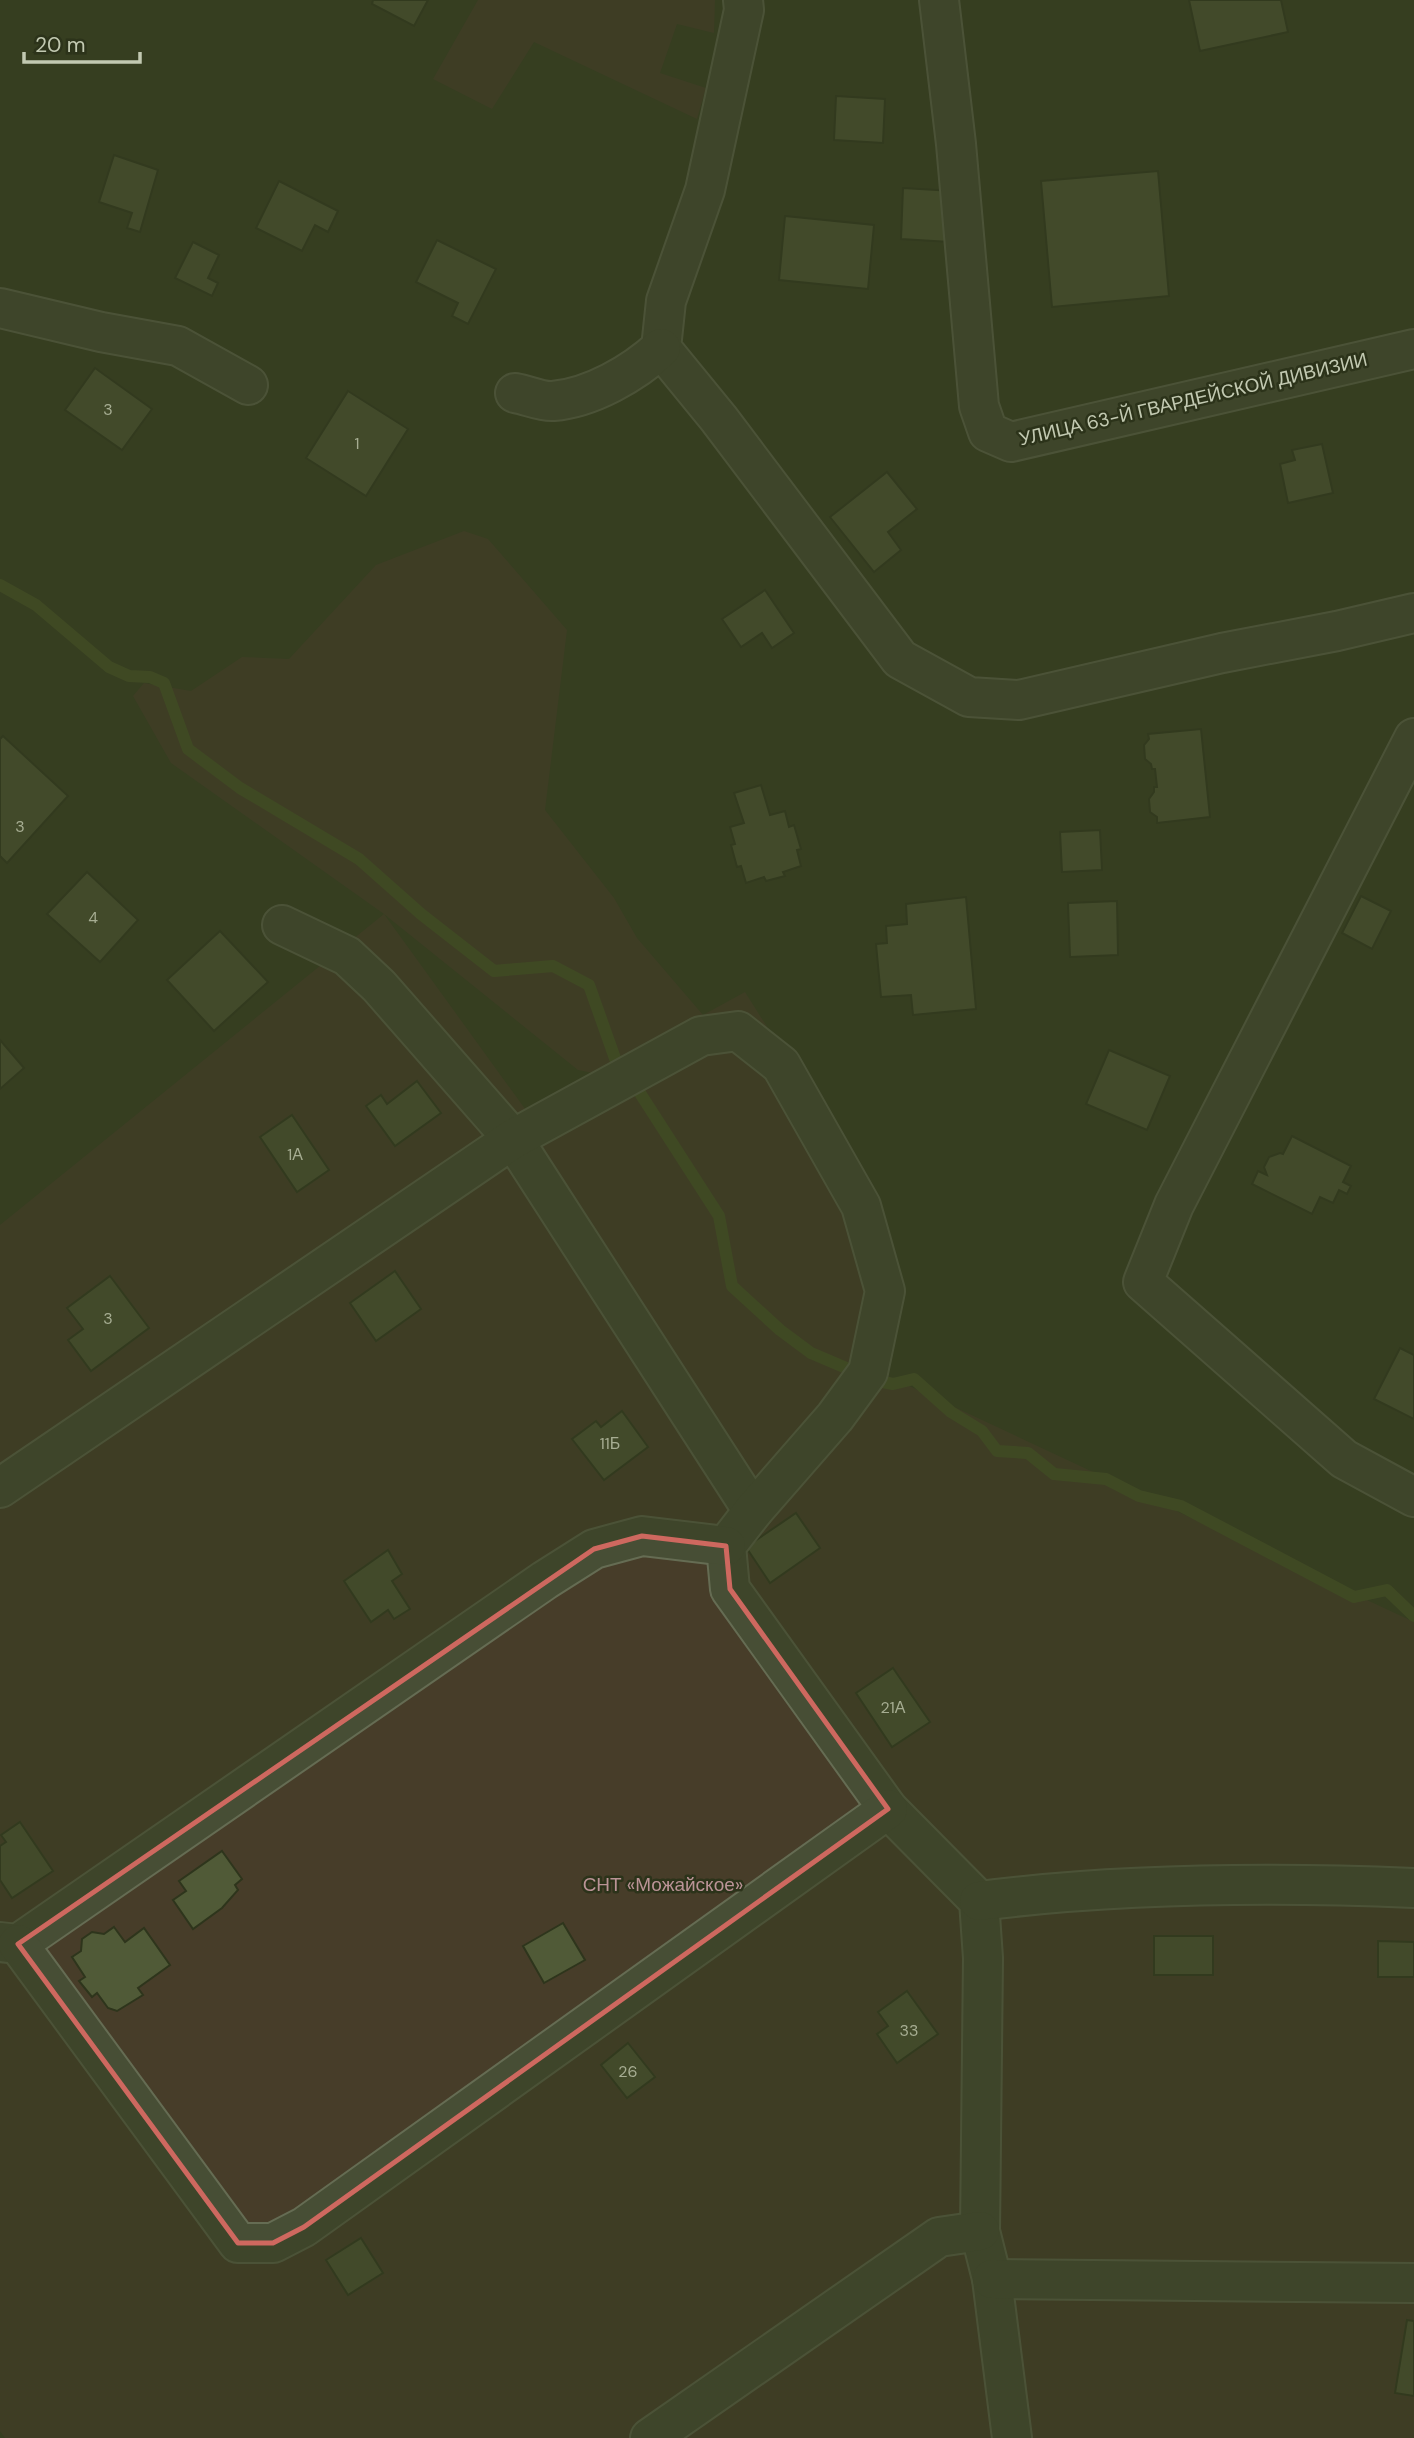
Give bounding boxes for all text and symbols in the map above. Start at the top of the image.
scale bar [24,21,140,65]
text: 20 m [35,31,86,59]
street label: УЛИЦА 63-Й ГВАРДЕЙСКОЙ ДИВИЗИИ [1016,347,1370,451]
house number: 3 [103,399,113,420]
house number: 1 [355,433,360,454]
house number: 3 [15,816,25,837]
house number: 4 [88,907,98,928]
house number: 1А [287,1144,303,1165]
house number: 3 [103,1308,113,1329]
house number: 11Б [600,1433,620,1454]
house number: 21А [881,1697,906,1718]
park label: СНТ «Можайское» [583,1872,743,1897]
house number: 33 [900,2020,918,2041]
house number: 26 [618,2061,638,2082]

